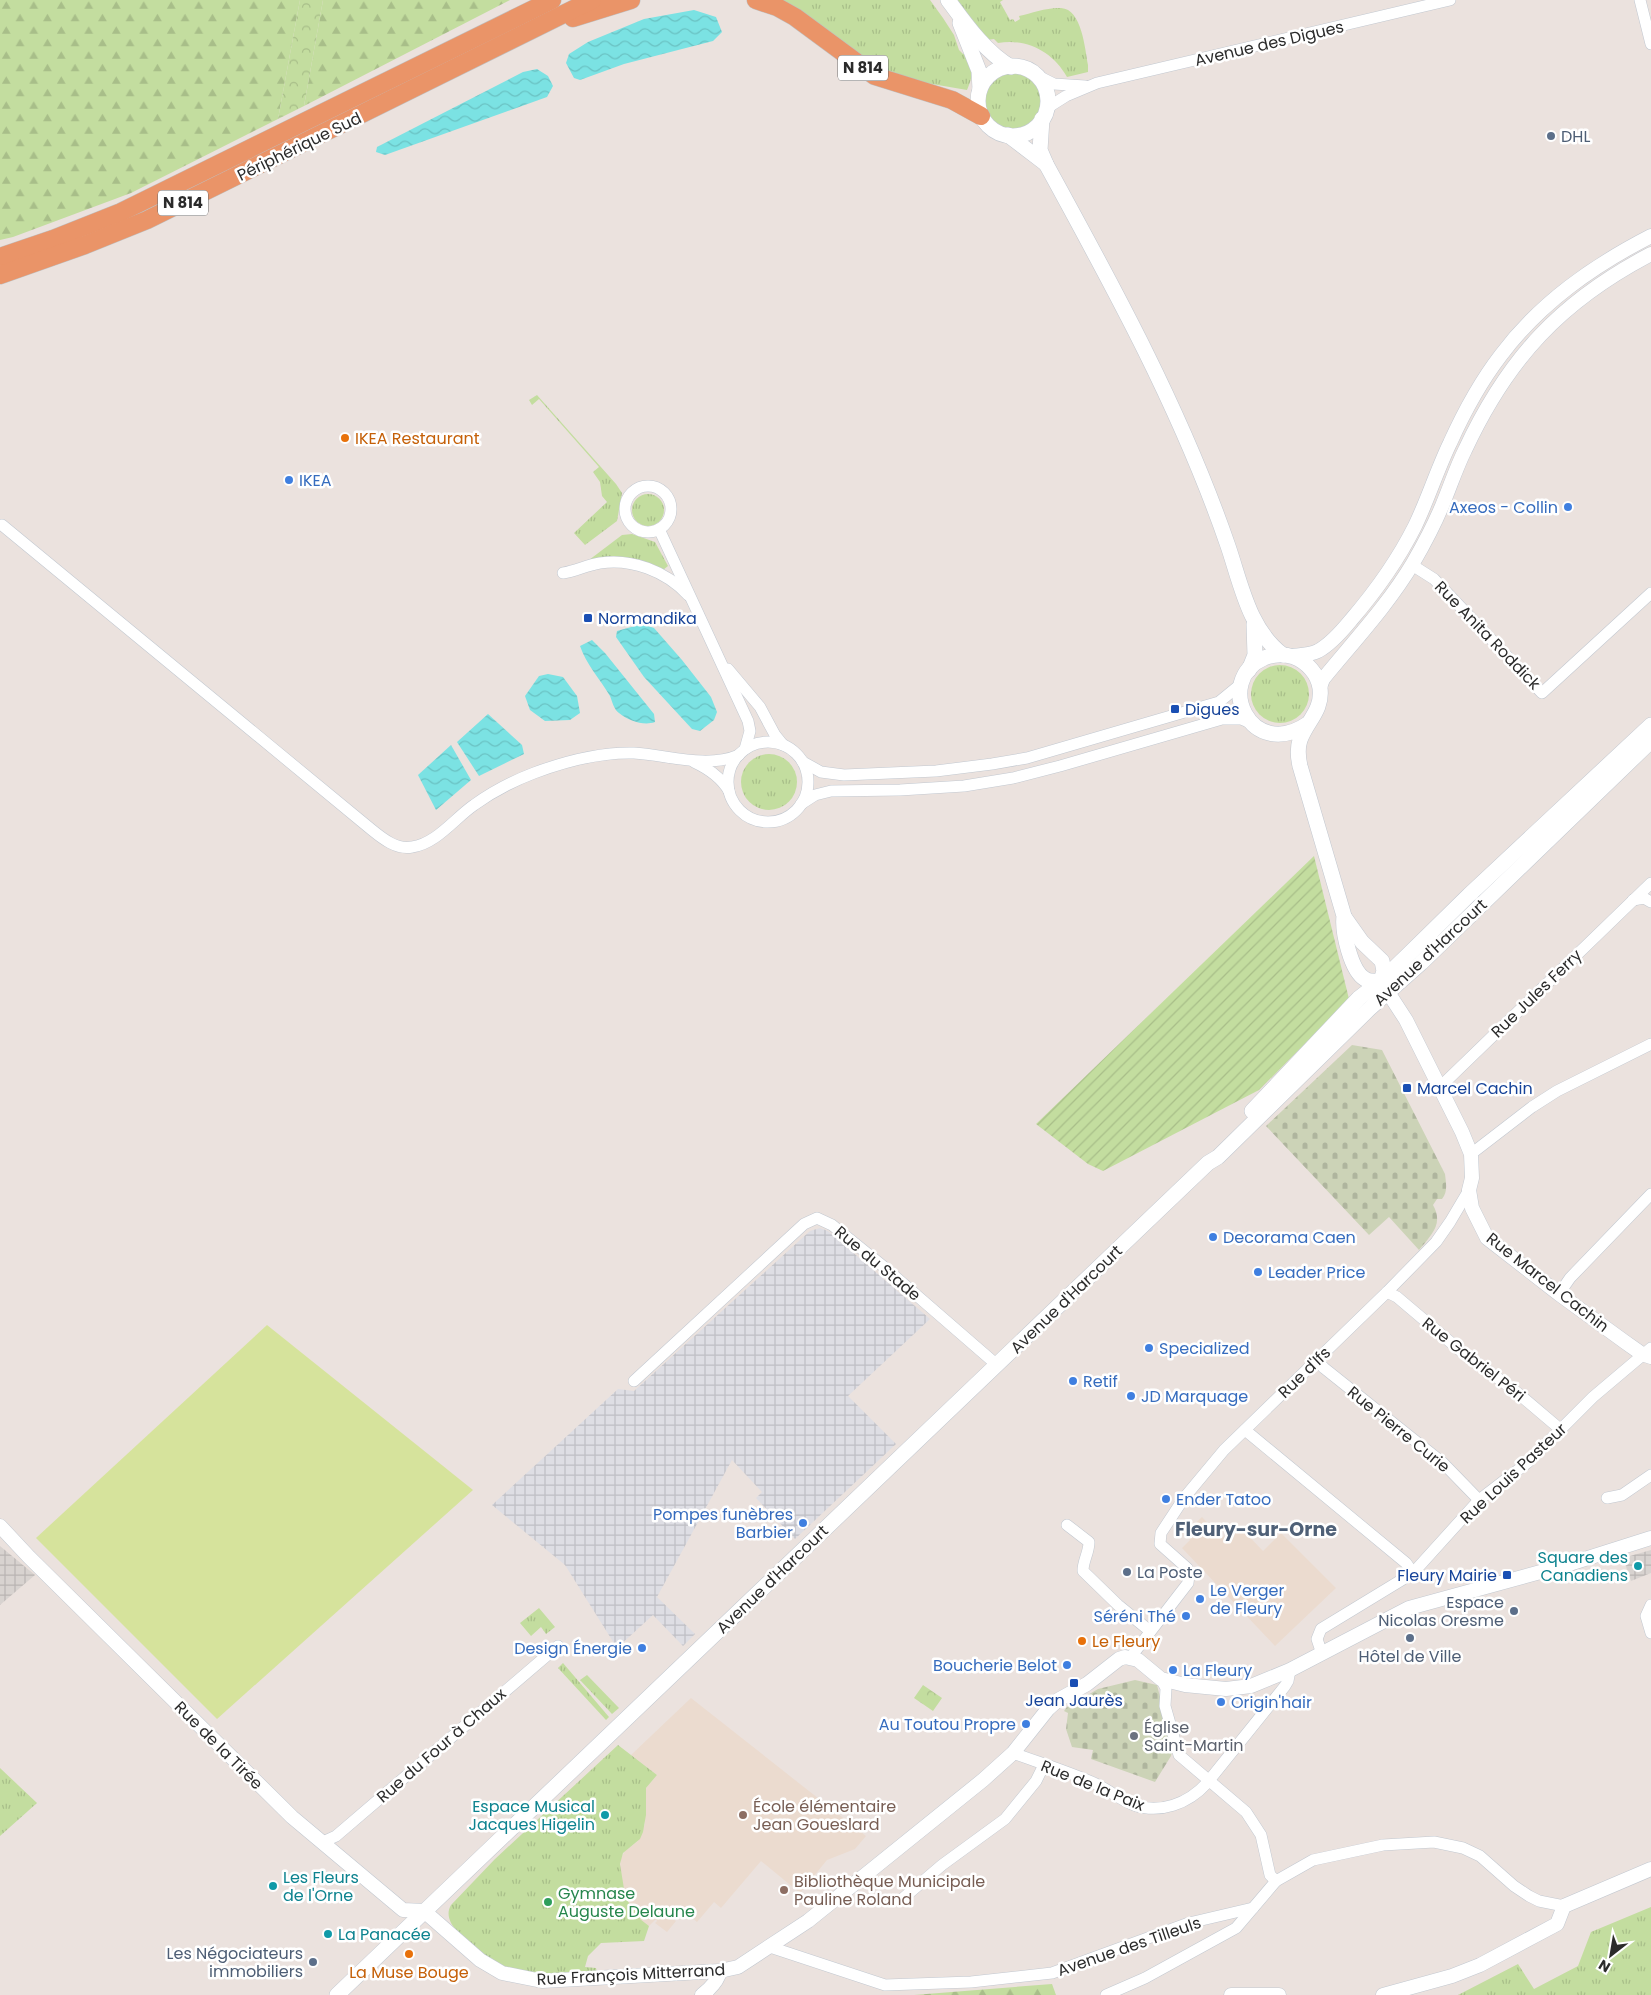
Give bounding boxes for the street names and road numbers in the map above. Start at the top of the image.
street label: Avenue des Digues [1192,15,1346,72]
road number: N 814 [838,56,888,80]
street label: Périphérique Sud [233,106,365,187]
road number: N 814 [158,190,208,216]
street label: Rue Anita Roddick [1430,576,1546,695]
street label: Avenue d'Harcourt [1369,894,1492,1011]
street label: Rue Jules Ferry [1486,944,1587,1043]
street label: Rue du Stade [830,1220,926,1306]
street label: Rue Marcel Cachin [1482,1227,1614,1338]
street label: Avenue d'Harcourt [1005,1240,1128,1359]
street label: Rue Gabriel Péri [1417,1312,1530,1407]
street label: Rue d'Ifs [1273,1341,1336,1403]
street label: Rue Pierre Curie [1343,1381,1455,1478]
street label: Rue Louis Pasteur [1455,1418,1572,1529]
street label: Avenue d'Harcourt [711,1520,834,1639]
street label: Rue du Four à Chaux [372,1682,511,1808]
street label: Rue de la Tirée [169,1696,268,1795]
street label: Rue de la Paix [1038,1754,1148,1817]
street label: Avenue des Tilleuls [1054,1911,1204,1982]
street label: Rue François Mitterrand [536,1958,726,1991]

